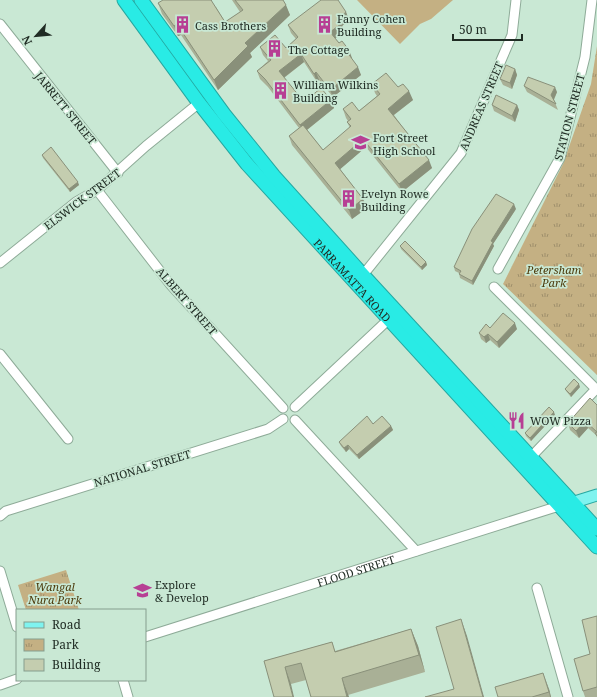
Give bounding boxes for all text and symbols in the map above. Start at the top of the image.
place label: Fanny Cohen Building [337,11,405,39]
building icon: Fanny Cohen Building [314,14,334,34]
building icon: Cass Brothers [172,15,192,35]
north arrow [16,16,56,56]
scale bar [453,16,522,42]
place label: Cass Brothers [195,18,266,33]
text: 50 m [459,21,487,38]
text: N [18,33,35,48]
building icon: The Cottage [265,39,285,59]
place label: The Cottage [288,42,349,57]
street label: ANDREAS STREET [456,59,507,153]
street label: JARRETT STREET [31,68,100,148]
street label: STATION STREET [550,72,588,162]
place label: William Wilkins Building [293,77,378,105]
building icon: William Wilkins Building [270,80,290,100]
place label: Fort Street High School [373,130,436,158]
school or university icon: Fort Street High School [350,133,370,153]
street label: ELSWICK STREET [41,165,124,233]
place label: Evelyn Rowe Building [361,186,429,214]
building icon: Evelyn Rowe Building [338,189,358,209]
street label: PARRAMATTA ROAD [311,235,395,325]
park label: Petersham Park [526,262,582,290]
street label: ALBERT STREET [153,264,221,338]
restaurant icon: WOW Pizza [507,410,527,430]
place label: WOW Pizza [530,413,591,428]
street label: NATIONAL STREET [92,446,192,490]
street label: FLOOD STREET [315,551,397,590]
place label: Explore & Develop [155,577,209,605]
park label: Wangal Nura Park [27,579,83,607]
school or university icon: Explore & Develop [132,580,152,600]
legend [16,609,146,681]
text: Road [52,616,82,633]
text: Park [52,636,80,653]
text: Building [52,656,101,673]

